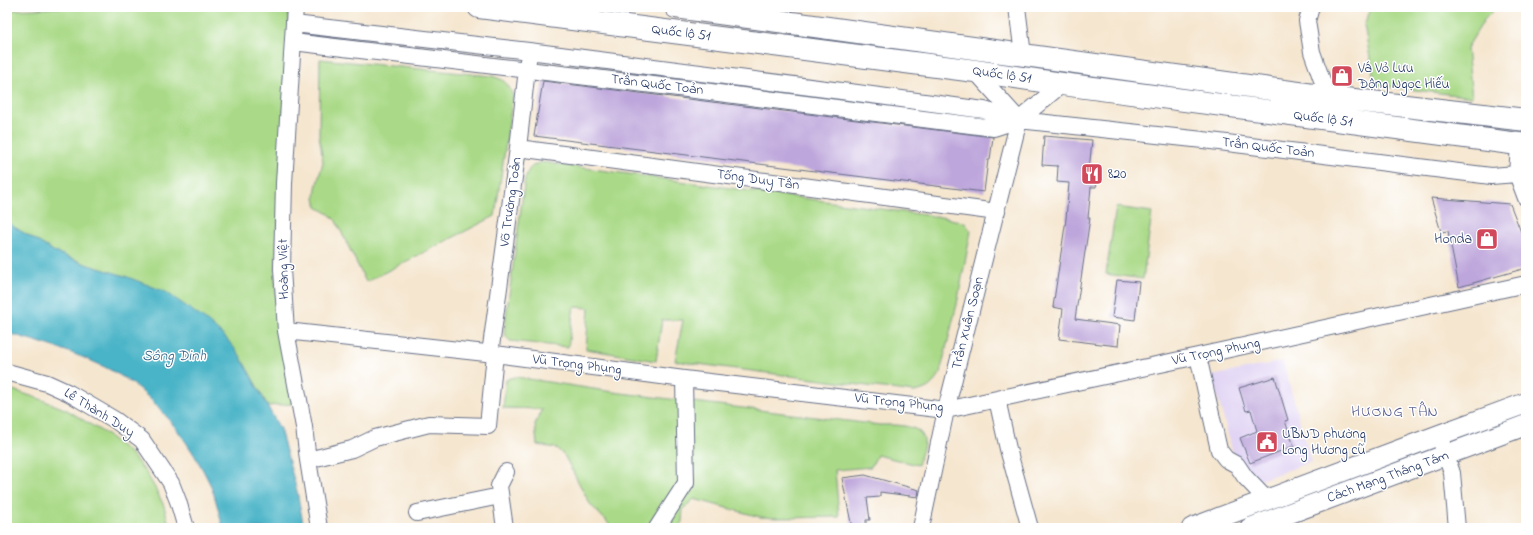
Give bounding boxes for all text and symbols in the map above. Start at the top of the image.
street label: Quốc lộ 51 [650,19,712,47]
place label: Vá Vỏ Lưu Động Ngọc Hiếu [1357,58,1449,96]
street label: Quốc lộ 51 [971,60,1033,90]
shop icon: Vá Vỏ Lưu Động Ngọc Hiếu [1329,63,1355,89]
street label: Trần Quốc Toản [610,69,705,101]
street label: Quốc lộ 51 [1292,105,1354,133]
street label: Trần Quốc Toản [1221,132,1316,164]
street label: Võ Trường Toản [494,156,529,249]
restaurant icon: 820 [1079,161,1105,187]
street label: Tống Duy Tân [715,164,801,197]
place label: 820 [1108,164,1126,185]
shop icon: Honda [1474,226,1500,252]
place label: Honda [1434,229,1472,250]
street label: Hoàng Việt [273,238,296,300]
street label: Trần Xuân Soạn [946,274,990,372]
street label: Vũ Trọng Phụng [1169,332,1262,373]
water label: Sông Dinh [142,345,207,368]
street label: Vũ Trọng Phụng [530,349,623,382]
street label: Lê Thành Duy [59,383,139,444]
street label: Vũ Trọng Phụng [852,388,945,419]
district label: HƯƠNG TÂN [1351,401,1439,423]
place label: UBND phường Long Hương cũ [1282,424,1366,462]
public building icon: UBND phường Long Hương cũ [1254,429,1280,455]
street label: Cách Mạng Tháng Tám [1324,445,1452,510]

